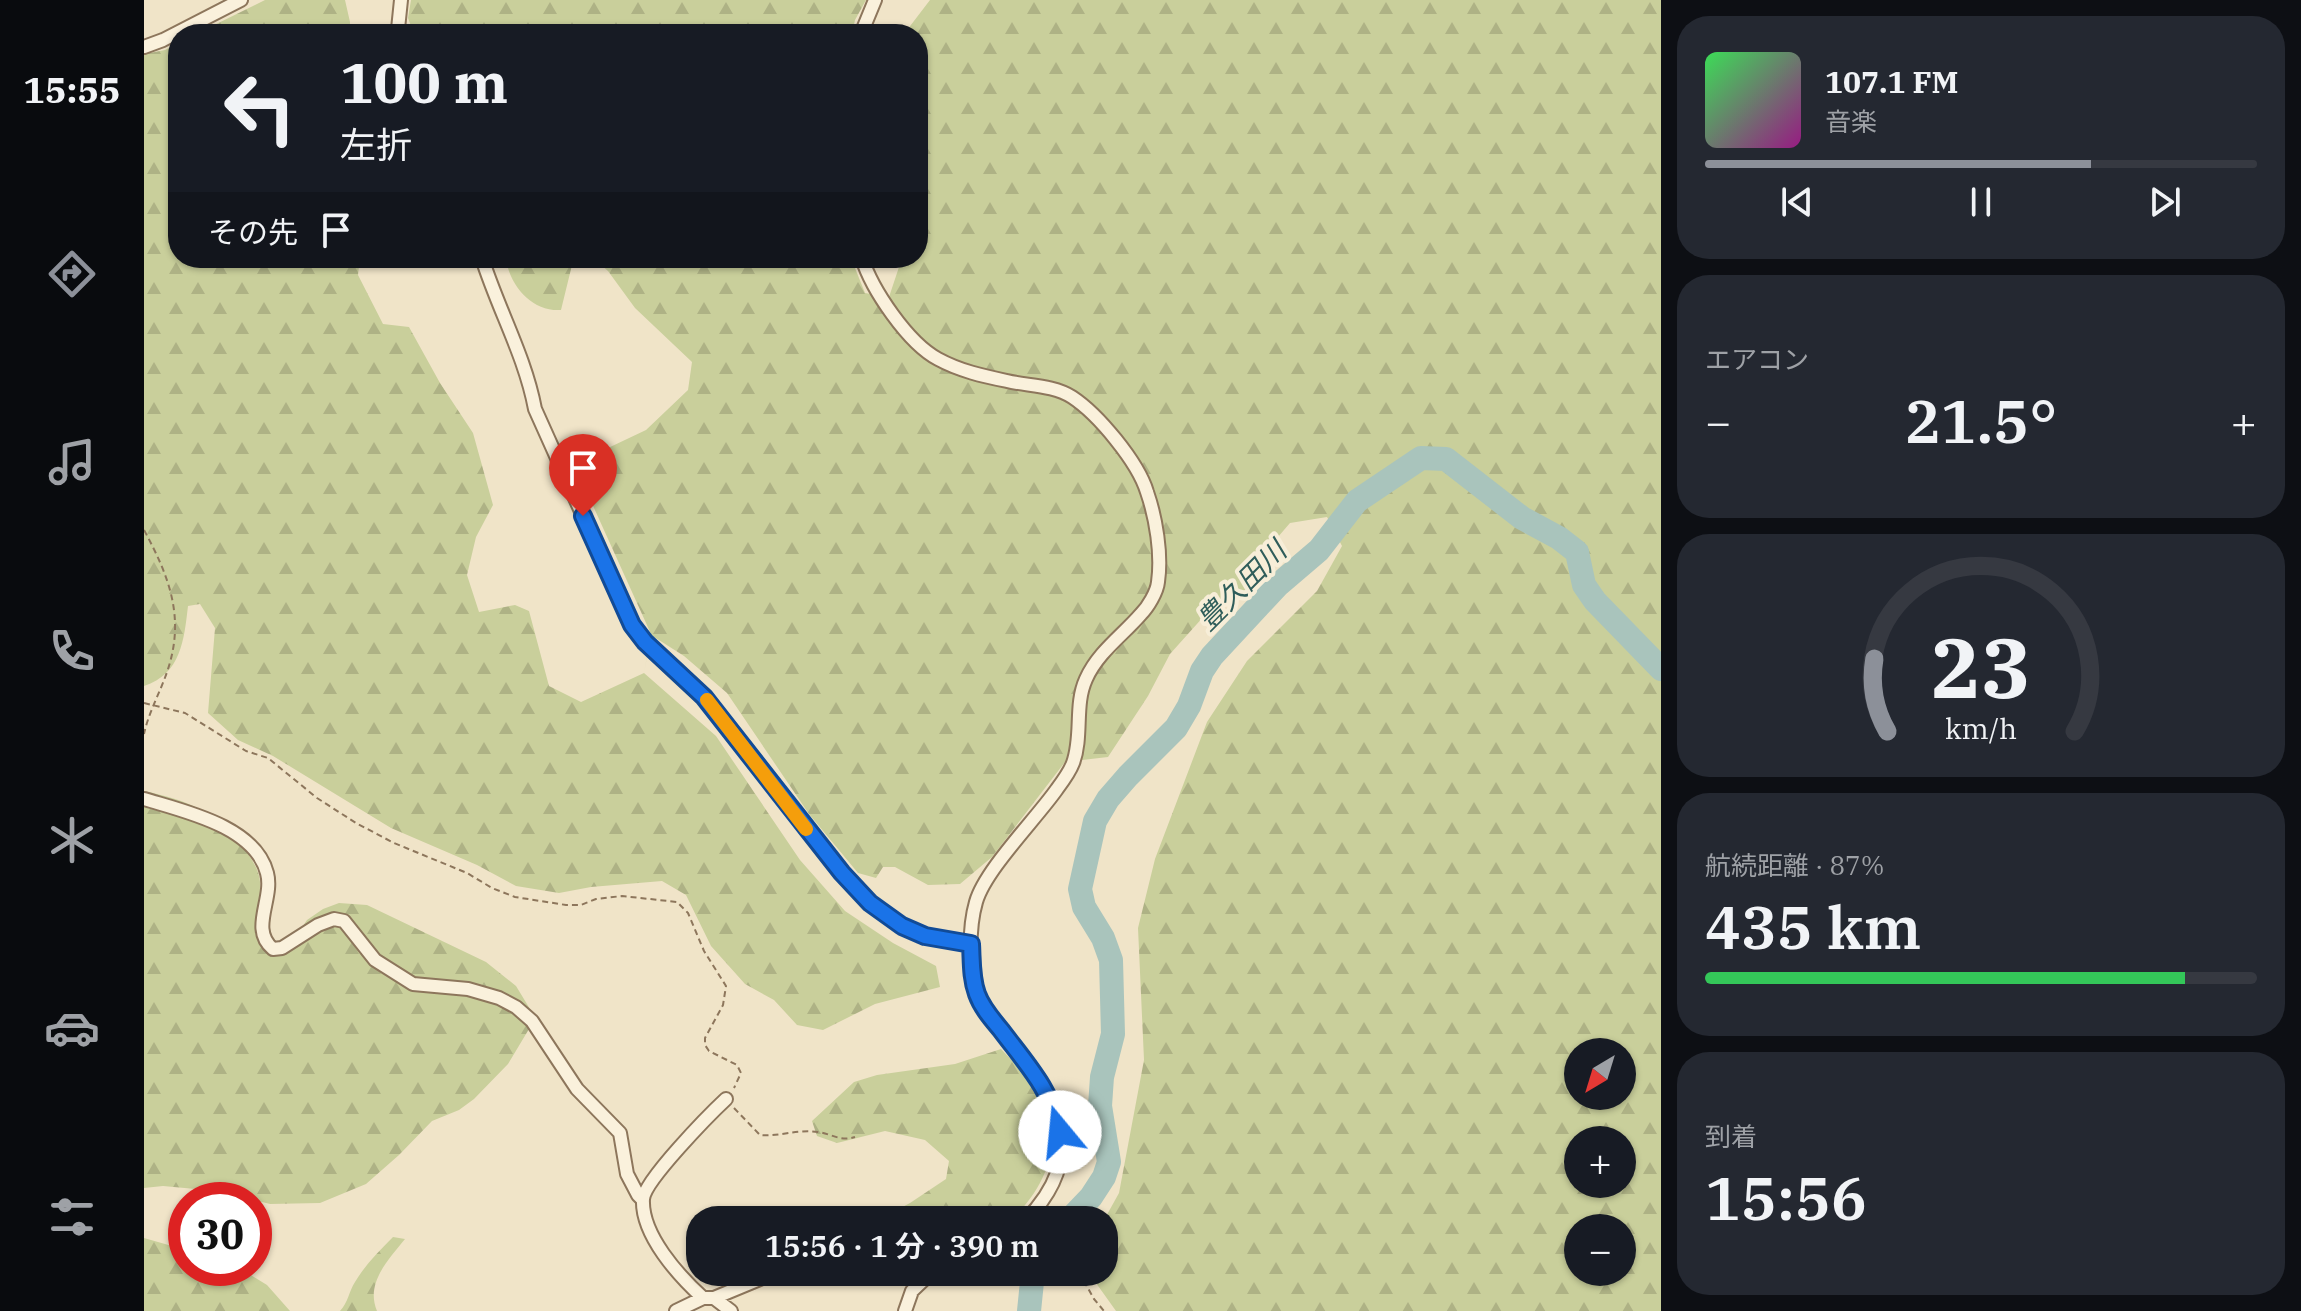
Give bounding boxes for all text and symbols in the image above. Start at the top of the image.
text: 100 m [340,46,508,118]
icon: left [208,56,312,160]
text: 107.1 FM [1825,62,1958,101]
text: 15:55 [23,66,121,113]
text: 音楽 [1825,104,1877,138]
text: 左折 [340,121,412,168]
icon: previous [1775,180,1819,224]
icon: pause [1959,180,2003,224]
icon: next [2143,180,2187,224]
icon: arrive [314,208,358,252]
text: その先 [208,212,298,251]
icon: directions [44,246,100,302]
text: エアコン [1705,342,1809,376]
text: 21.5° [1905,381,2057,460]
text: − [1705,393,1731,450]
text: + [2231,393,2257,450]
icon: music [44,434,100,490]
pin [549,434,617,516]
icon: arrive [561,446,605,490]
water label: 豊久田川 [1188,530,1296,638]
text: 23 [1931,612,2031,720]
icon: phone [44,623,100,679]
text: km/h [1945,710,2017,747]
icon: climate [44,812,100,868]
text: 航続距離 · 87% [1705,848,1884,882]
text: 435 km [1705,887,1921,966]
icon: car [44,1000,100,1056]
north arrow [1564,1038,1636,1110]
map controls [1564,1038,1636,1286]
position arrow [1018,1090,1102,1174]
text: 到着 [1705,1119,1757,1153]
button: + [1564,1126,1636,1198]
text: 15:56 [1705,1158,1867,1237]
speed limit sign: 30 [168,1182,272,1286]
icon: filters [44,1189,100,1245]
button: − [1564,1214,1636,1286]
text: 15:56 · 1 分 · 390 m [765,1226,1039,1265]

